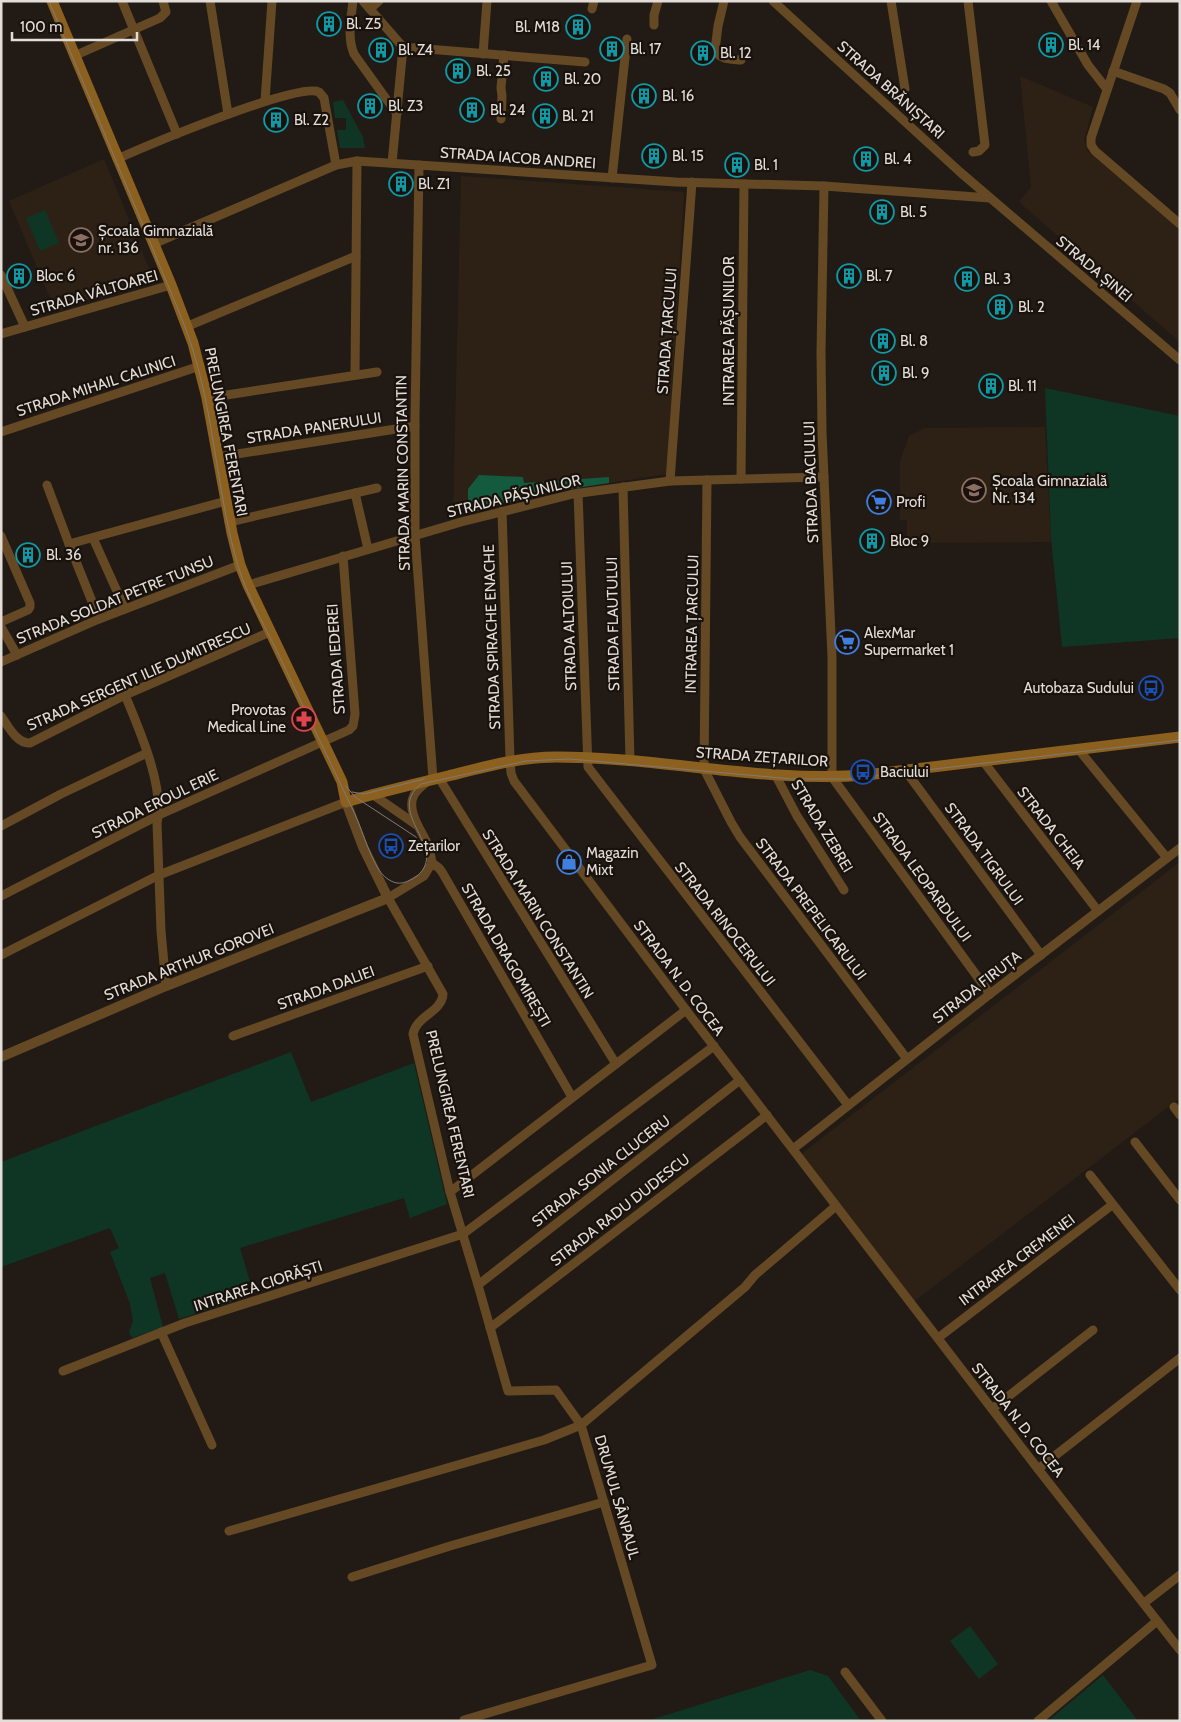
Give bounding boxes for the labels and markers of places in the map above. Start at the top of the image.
building icon: Bl. Z5 [316,11,342,37]
building icon: Bl. M18 [565,14,591,40]
place label: Bl. Z5 [346,15,381,33]
place label: Bl. M18 [515,18,560,36]
building icon: Bl. 14 [1038,32,1064,58]
building icon: Bl. 17 [599,36,625,62]
place label: Bl. 14 [1068,36,1101,54]
building icon: Bl. Z4 [368,37,394,63]
place label: Bl. 17 [630,40,662,58]
building icon: Bl. 12 [690,40,716,66]
place label: Bl. Z4 [398,41,433,59]
place label: Bl. 12 [720,44,752,62]
building icon: Bl. 25 [445,58,471,84]
place label: Bl. 25 [476,62,511,80]
building icon: Bl. 20 [533,66,559,92]
place label: Bl. 20 [564,70,601,88]
building icon: Bl. 16 [631,83,657,109]
place label: Bl. 16 [662,87,694,105]
building icon: Bl. Z3 [357,93,383,119]
place label: Bl. Z3 [388,97,423,115]
building icon: Bl. 24 [459,97,485,123]
place label: Bl. 24 [490,101,526,119]
building icon: Bl. 21 [532,103,558,129]
building icon: Bl. Z2 [263,107,289,133]
place label: Bl. 21 [562,107,594,125]
place label: Bl. Z2 [294,111,329,129]
building icon: Bl. 15 [641,143,667,169]
building icon: Bl. 4 [853,146,879,172]
place label: Bl. 15 [672,147,704,165]
place label: Bl. 4 [884,150,912,168]
building icon: Bl. 1 [724,152,750,178]
place label: Bl. 1 [754,156,778,174]
building icon: Bl. Z1 [388,171,414,197]
place label: Bl. Z1 [418,175,450,193]
building icon: Bl. 5 [869,199,895,225]
place label: Bl. 5 [900,203,927,221]
place label: Școala Gimnazială nr. 136 [98,222,214,257]
school or university icon: Școala Gimnazială nr. 136 [68,227,94,253]
building icon: Bloc 6 [6,263,32,289]
building icon: Bl. 7 [836,263,862,289]
building icon: Bl. 3 [954,266,980,292]
place label: Bloc 6 [36,267,75,285]
place label: Bl. 7 [866,267,893,285]
place label: Bl. 3 [984,270,1011,288]
building icon: Bl. 2 [987,294,1013,320]
place label: Bl. 2 [1018,298,1045,316]
building icon: Bl. 8 [870,328,896,354]
place label: Bl. 8 [900,332,928,350]
building icon: Bl. 9 [871,360,897,386]
place label: Bl. 9 [902,364,929,382]
building icon: Bl. 11 [978,373,1004,399]
place label: Bl. 11 [1008,377,1037,395]
place label: Școala Gimnazială Nr. 134 [992,472,1108,507]
school or university icon: Școala Gimnazială Nr. 134 [961,477,987,503]
supermarket icon: Profi [866,489,892,515]
place label: Profi [896,493,925,511]
building icon: Bloc 9 [859,528,885,554]
place label: Bloc 9 [890,532,929,550]
building icon: Bl. 36 [15,542,41,568]
place label: Bl. 36 [46,546,82,564]
place label: AlexMar Supermarket 1 [864,624,954,659]
supermarket icon: AlexMar Supermarket 1 [834,629,860,655]
bus stop icon: Autobaza Sudului [1138,675,1164,701]
place label: Autobaza Sudului [1023,679,1134,697]
place label: Provotas Medical Line [207,701,286,736]
pharmacy icon: Provotas Medical Line [291,706,317,732]
bus stop icon: Baciului [850,759,876,785]
place label: Baciului [880,763,929,781]
bus stop icon: Zețarilor [378,833,404,859]
place label: Zețarilor [408,837,460,856]
place label: Magazin Mixt [586,844,639,879]
shop icon: Magazin Mixt [556,849,582,875]

